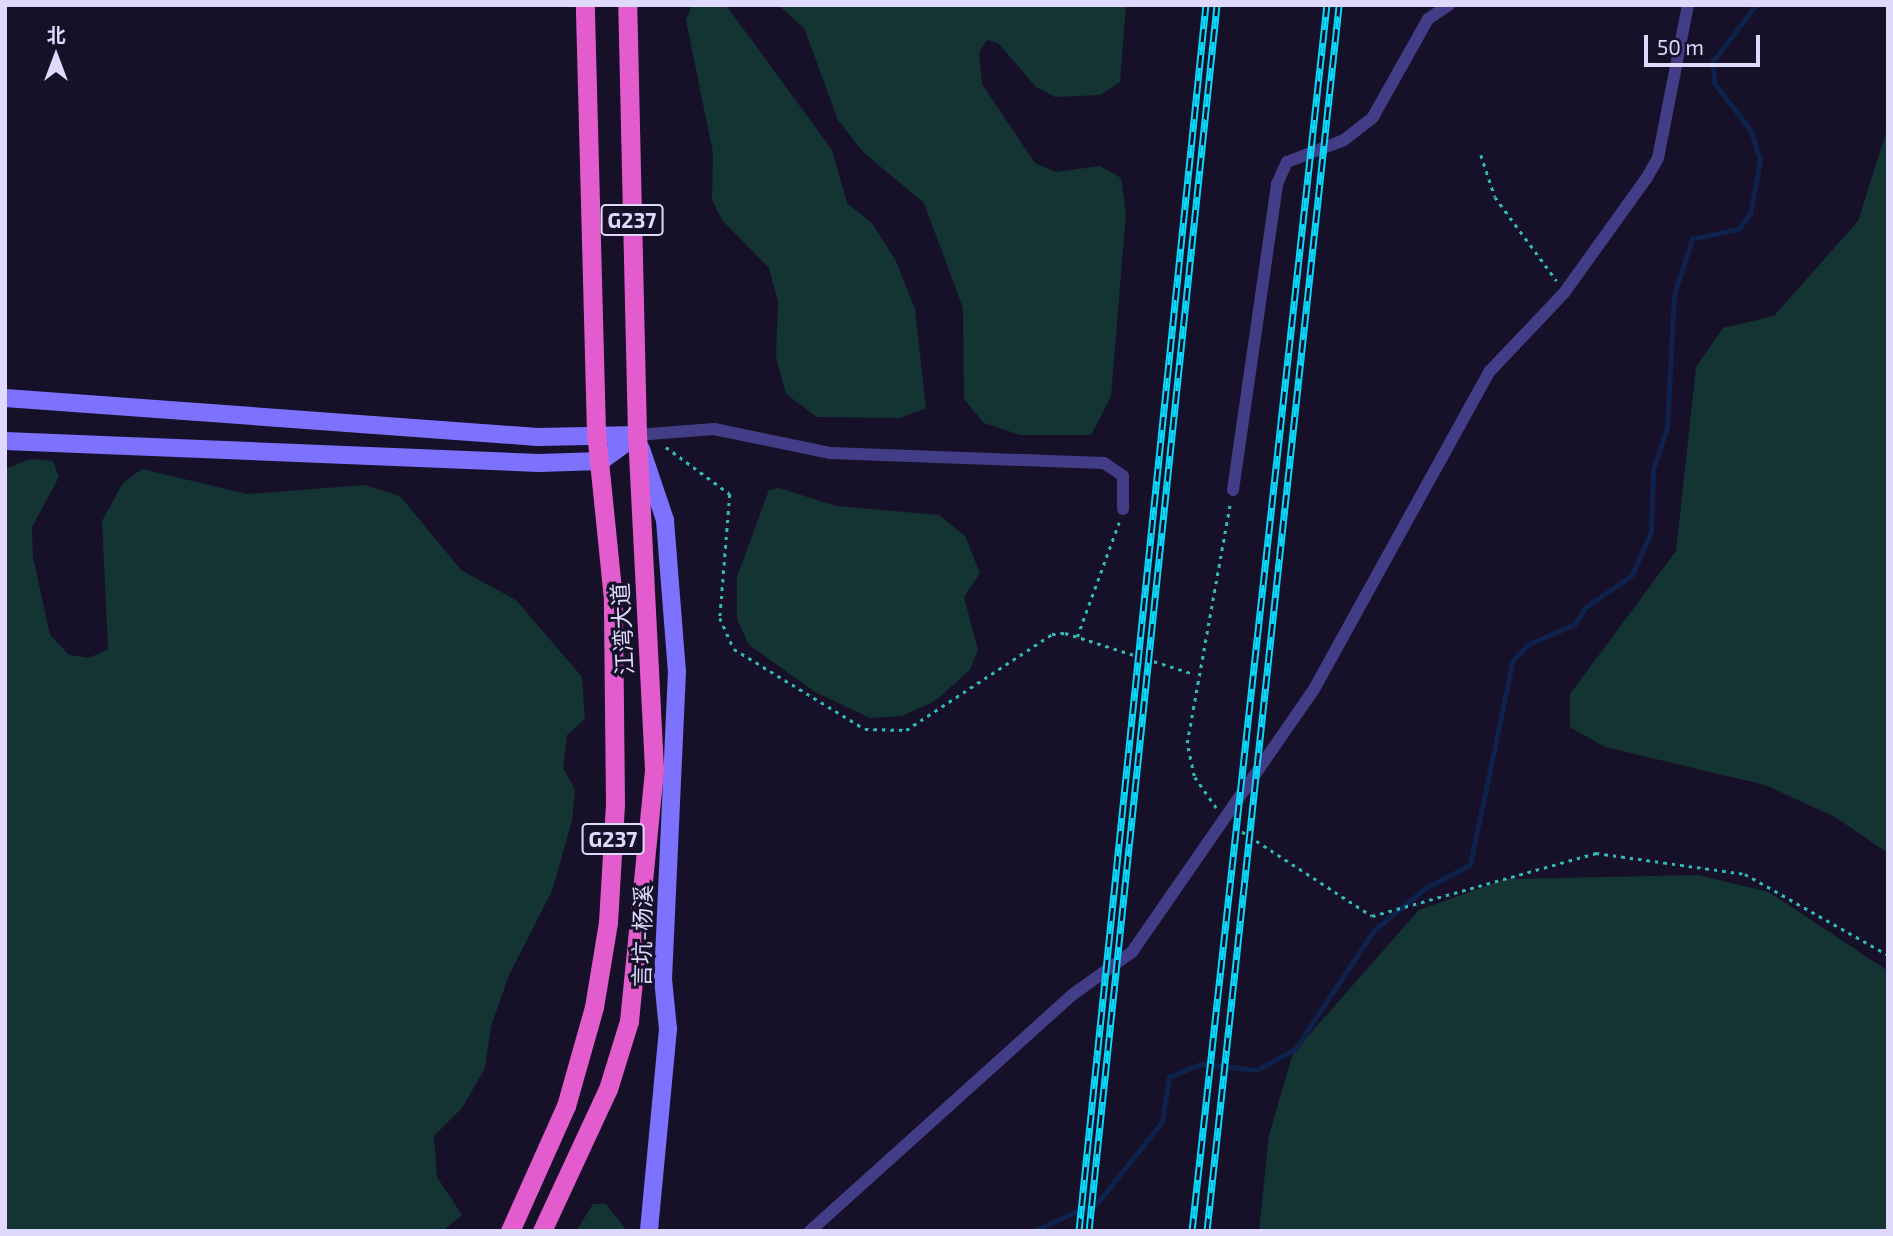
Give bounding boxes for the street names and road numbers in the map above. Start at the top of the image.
road number: G237 [600,202,664,238]
street label: 江湾大道 [606,582,638,676]
road number: G237 [582,822,644,856]
street label: 言坑-杨溪 [627,885,657,987]

